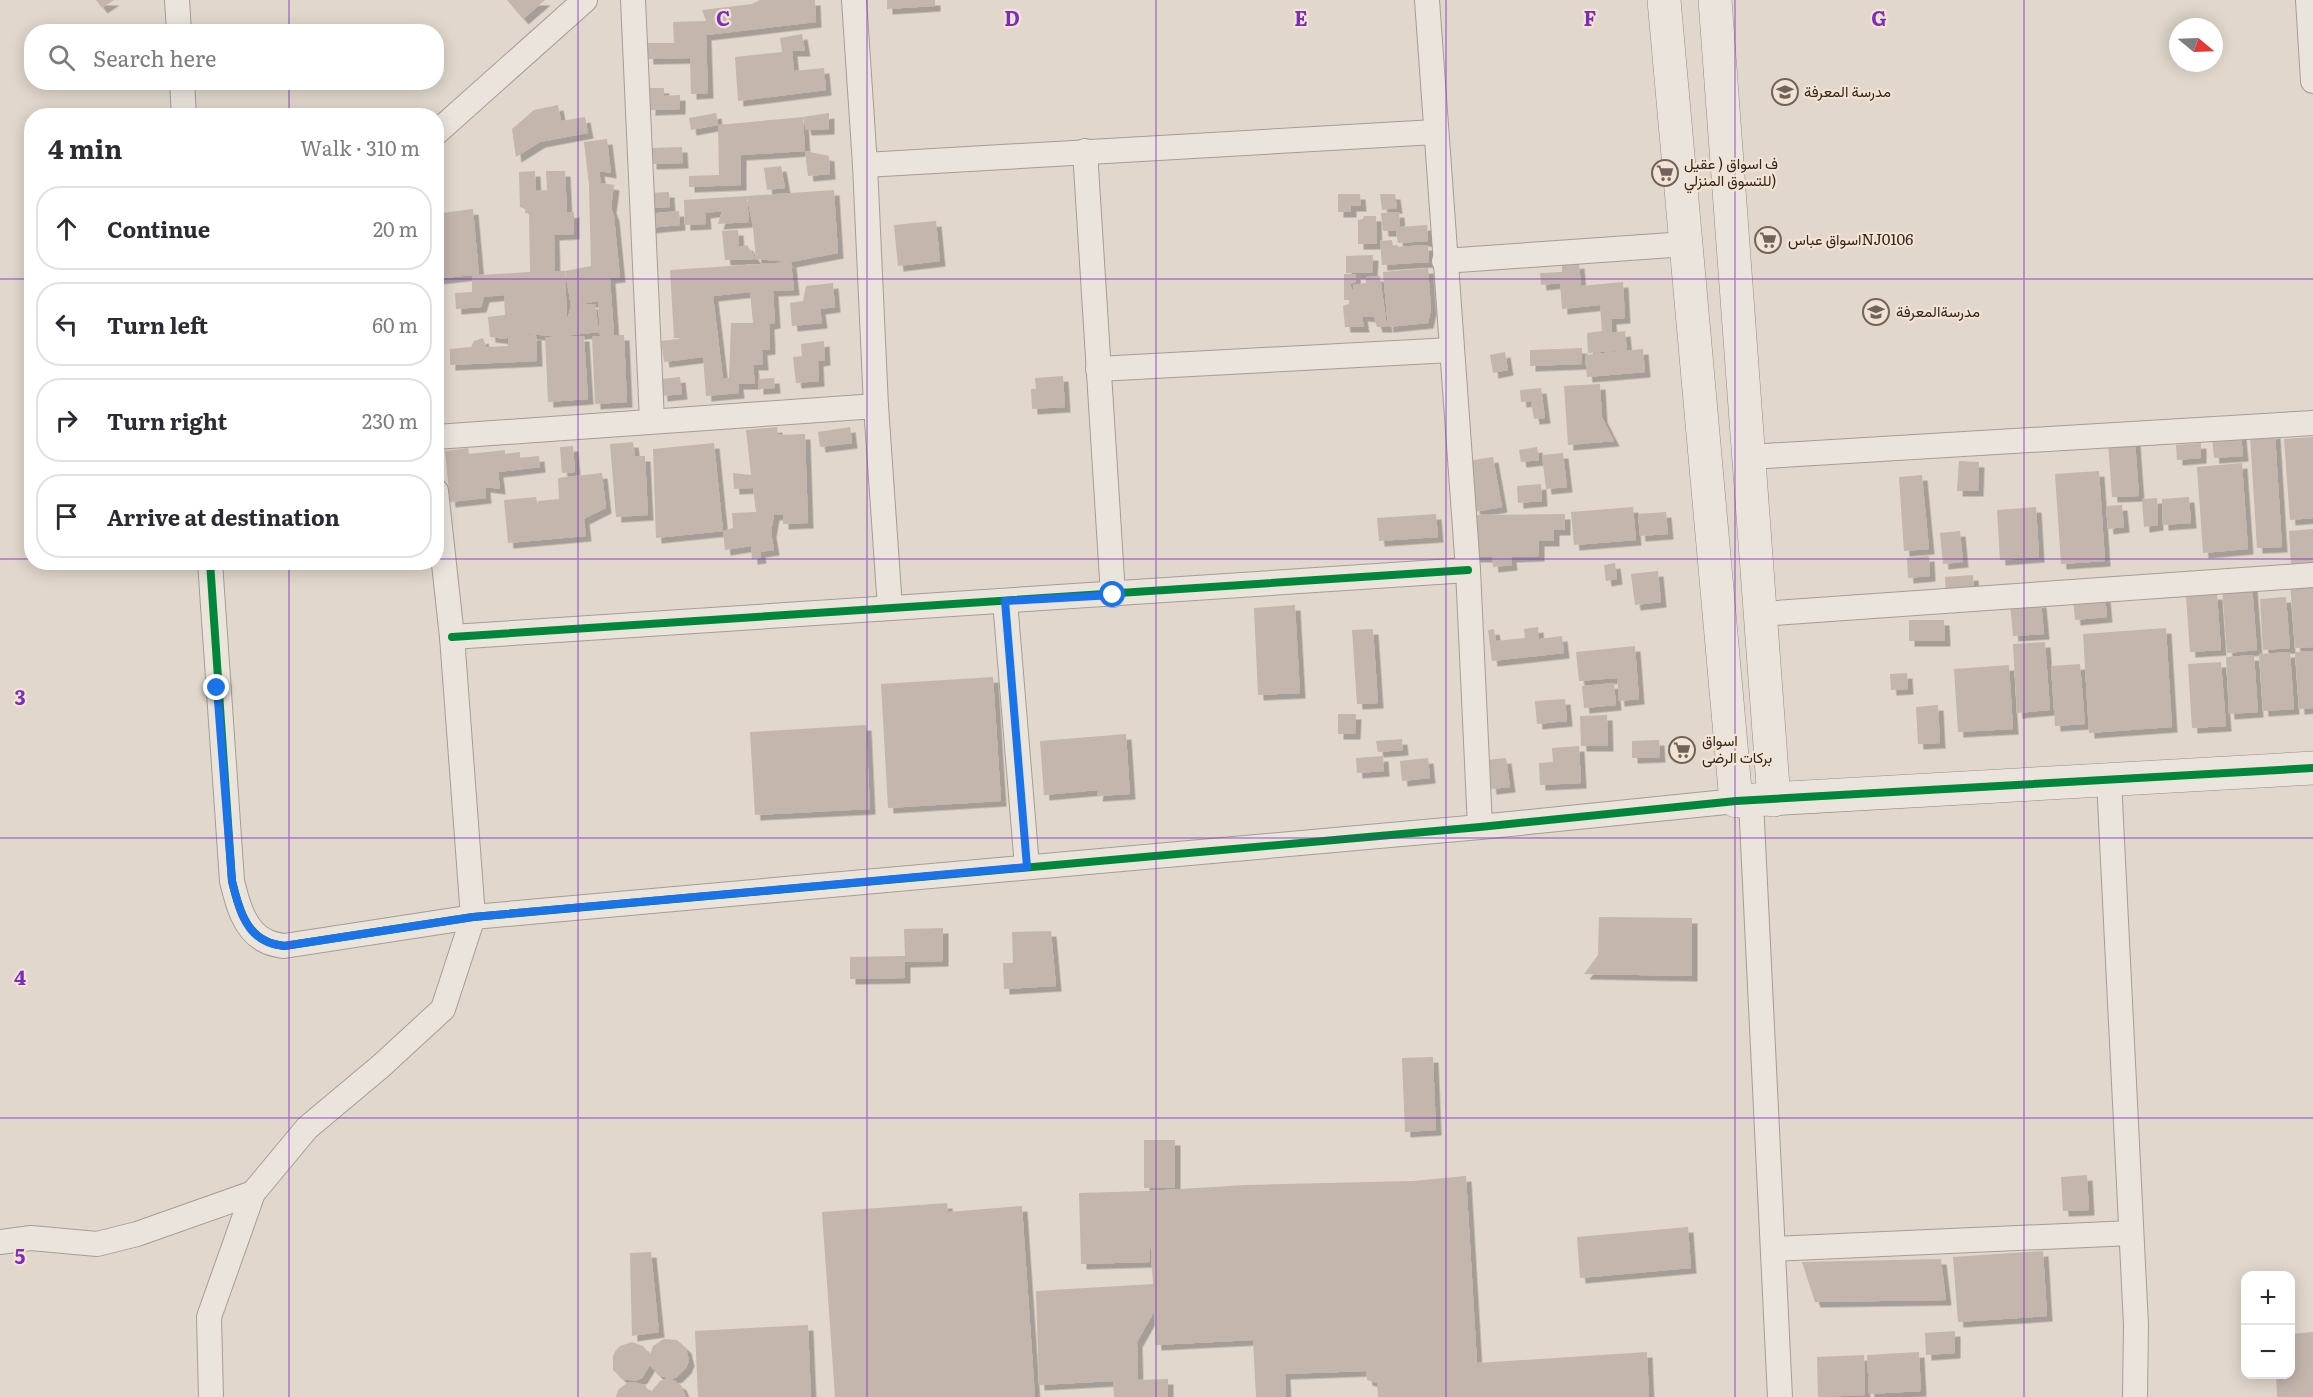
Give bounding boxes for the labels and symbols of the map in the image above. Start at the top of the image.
text: C [716,2,730,32]
text: D [1004,2,1020,32]
text: E [1294,2,1308,32]
text: F [1584,2,1597,32]
text: G [1871,2,1887,32]
north arrow [2169,18,2223,72]
school or university icon: مدرسة المعرفة [1770,77,1800,107]
place label: مدرسة المعرفة [1804,79,1891,102]
place label: ف اسواق ( عقيل للتسوق المنزلي) [1684,151,1778,194]
supermarket icon: ف اسواق ( عقيل للتسوق المنزلي) [1650,158,1680,188]
supermarket icon: اسواق عباسNJ0106 [1753,225,1783,255]
place label: اسواق عباسNJ0106 [1788,227,1913,250]
school or university icon: مدرسةالمعرفة [1861,297,1891,327]
place label: مدرسةالمعرفة [1896,299,1980,322]
route start [1099,581,1125,607]
route end [203,674,229,700]
text: 3 [14,681,26,711]
place label: اسواق بركات الرضى [1702,728,1772,768]
supermarket icon: اسواق بركات الرضى [1667,735,1697,765]
text: 4 [14,961,26,991]
text: 5 [15,1240,26,1270]

